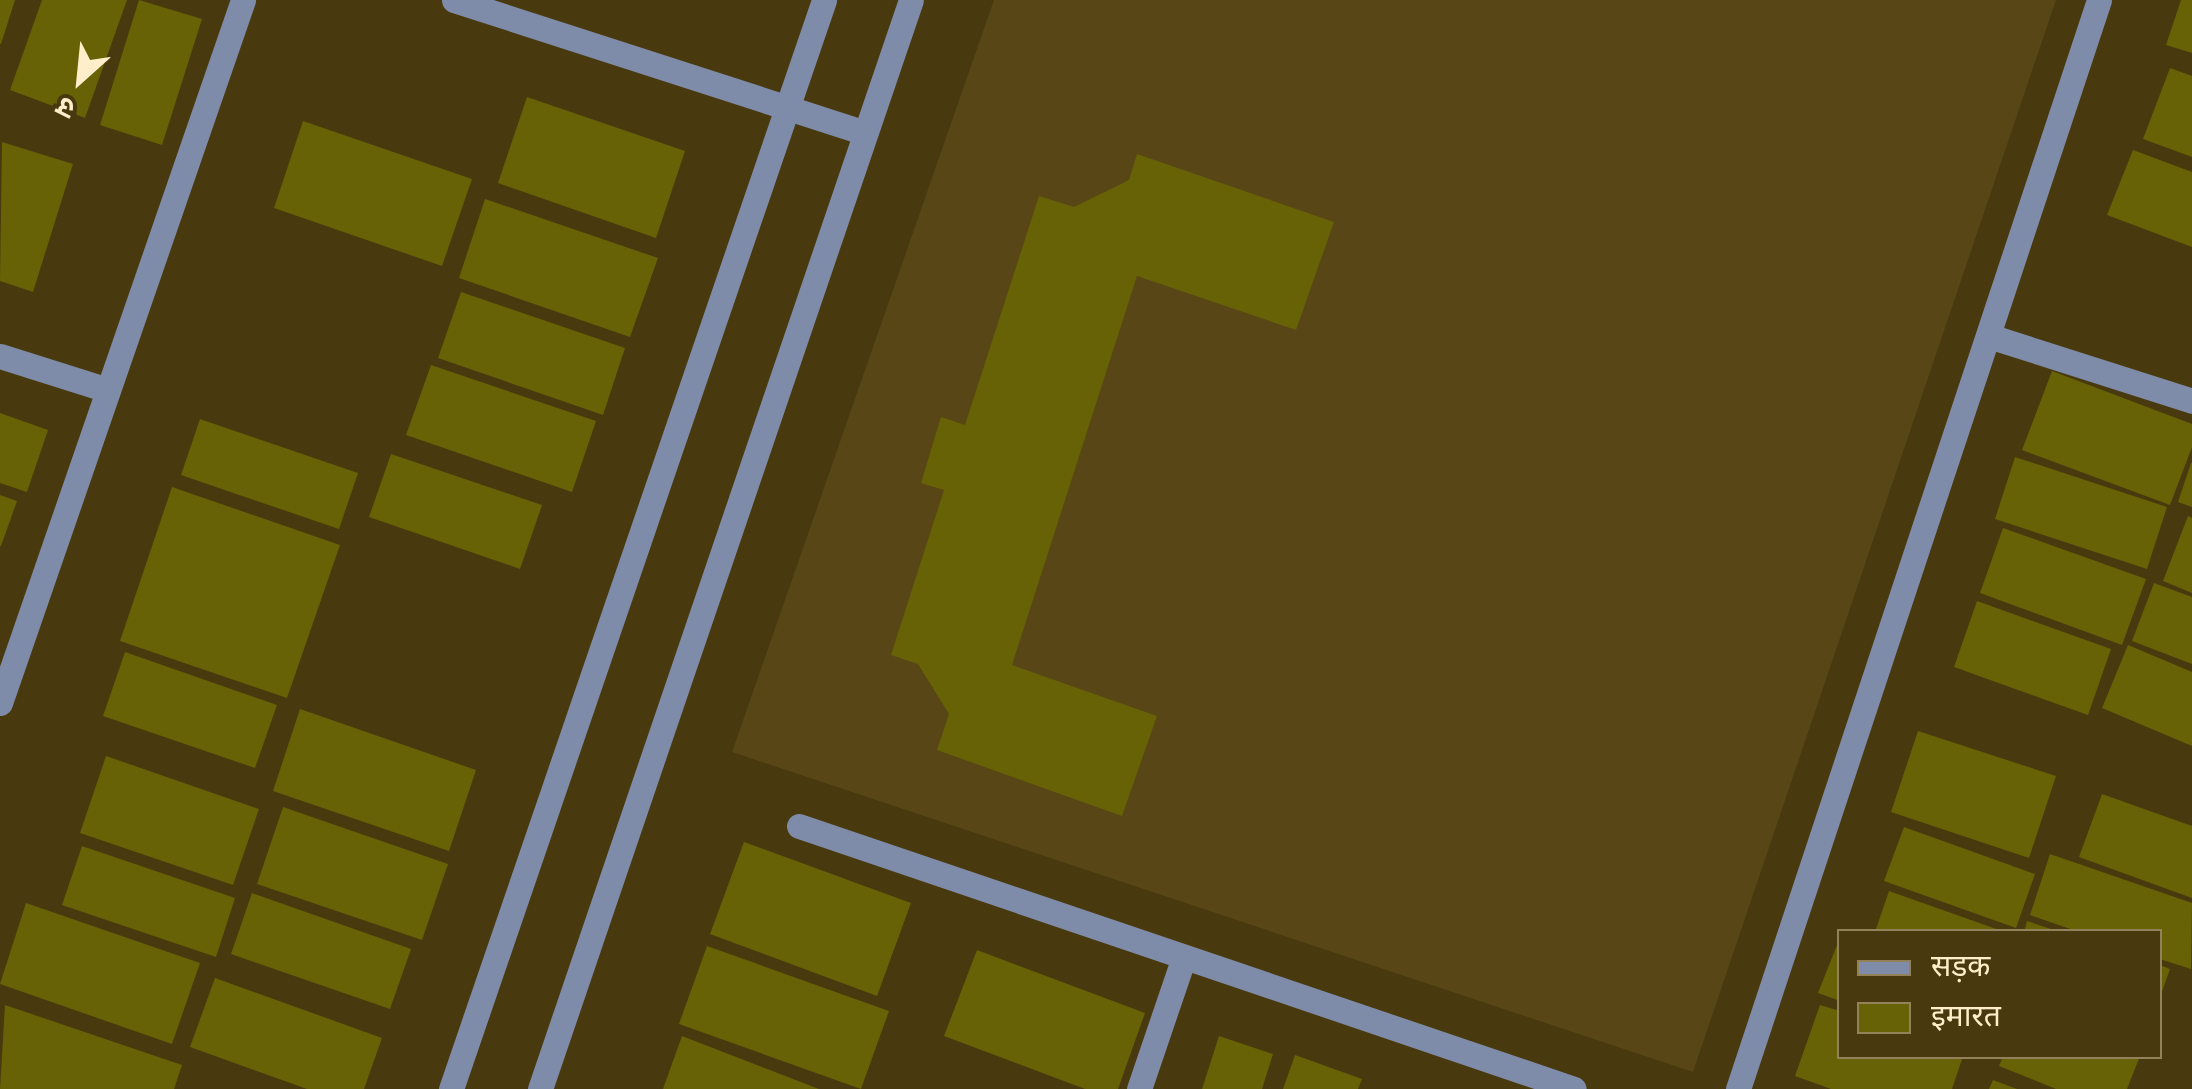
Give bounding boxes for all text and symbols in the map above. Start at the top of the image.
north arrow [30,30,130,130]
text: उ [53,91,80,123]
legend [1837,929,2162,1059]
text: सड़क [1931,952,1990,982]
text: इमारत [1931,1002,2001,1032]

